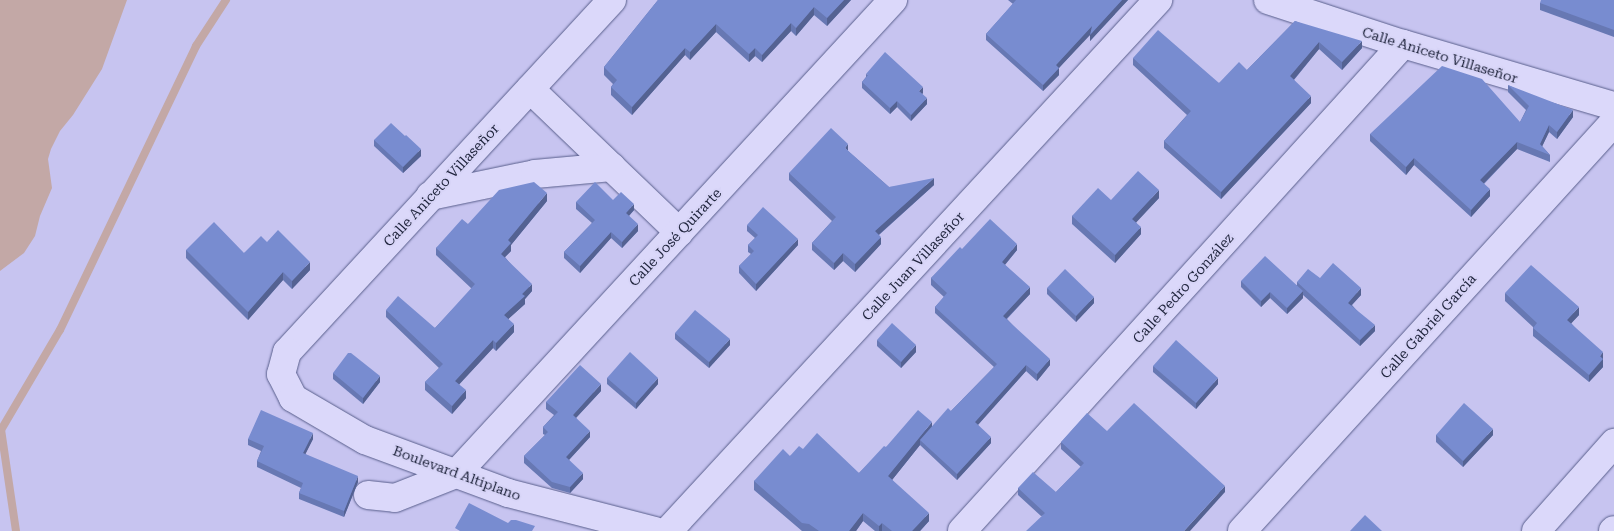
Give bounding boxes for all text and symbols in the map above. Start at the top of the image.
street label: Calle Aniceto Villaseñor [1360,23,1520,87]
street label: Calle Aniceto Villaseñor [380,120,502,250]
street label: Calle José Quirarte [625,185,725,289]
street label: Calle Juan Villaseñor [858,208,968,324]
street label: Calle Pedro González [1129,230,1237,346]
street label: Calle Gabriel García [1377,270,1479,382]
street label: Boulevard Altiplano [391,442,523,504]

